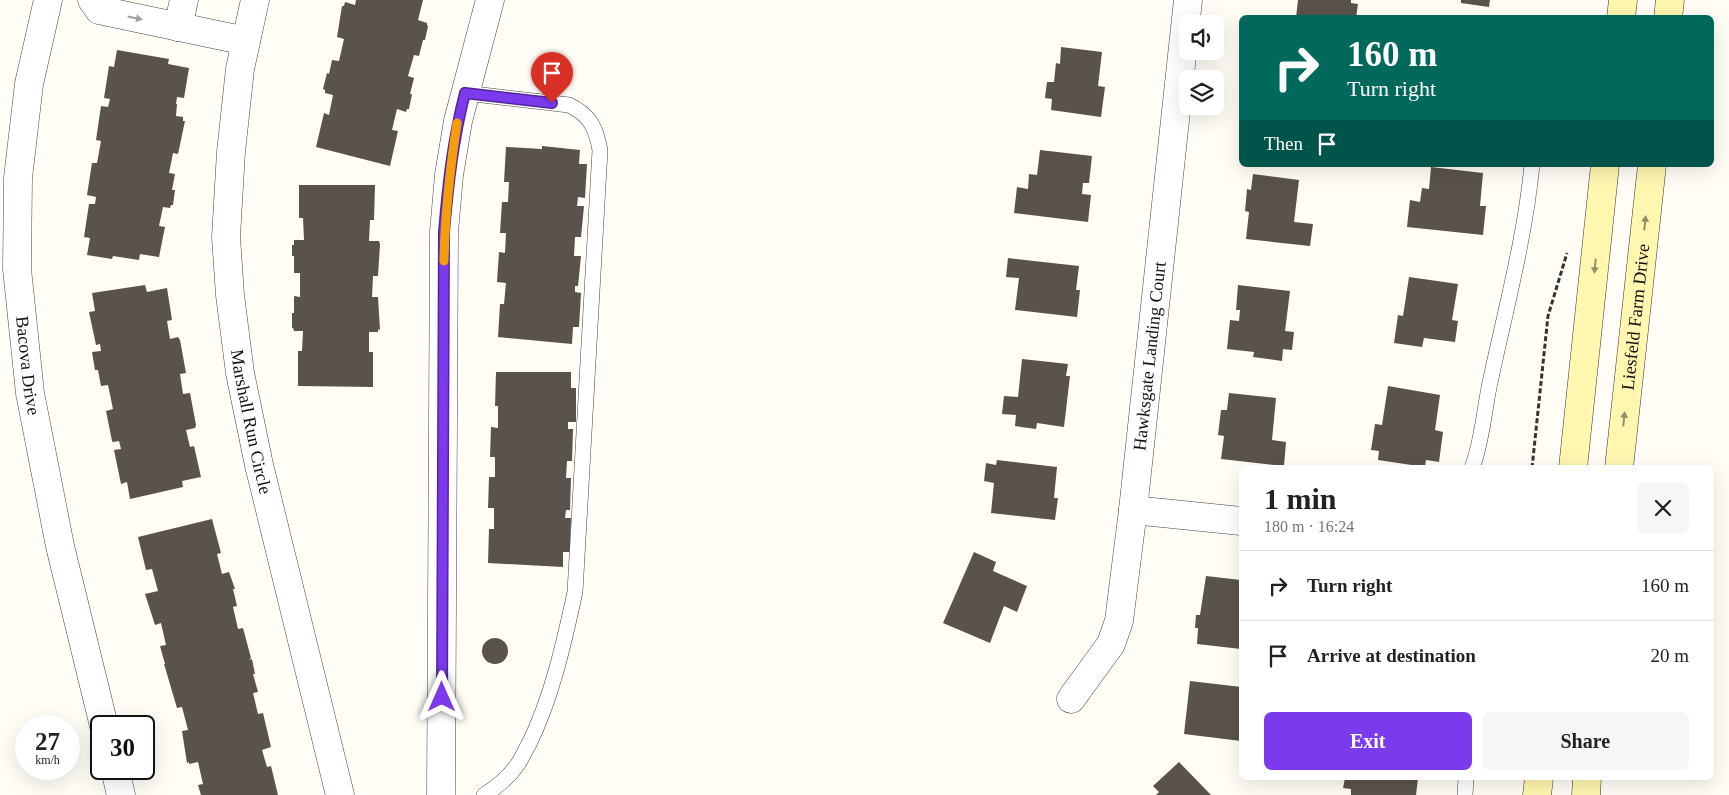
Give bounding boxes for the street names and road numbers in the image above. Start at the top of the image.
street label: Liesfeld Farm Drive [1618,243,1653,391]
street label: Hawksgate Landing Court [1129,261,1170,452]
street label: Bacova Drive [12,315,44,417]
street label: Marshall Run Circle [227,348,276,496]

